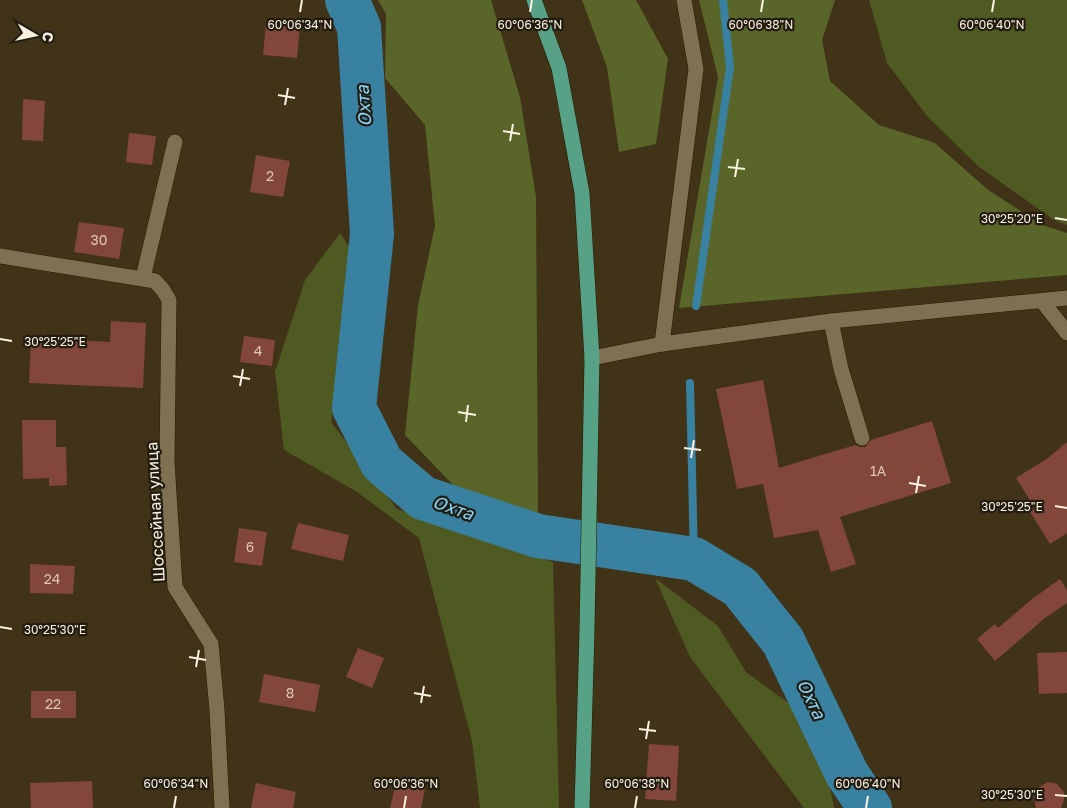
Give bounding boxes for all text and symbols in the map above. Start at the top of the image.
north arrow [10,10,60,60]
text: 60°06'34"N [268,17,332,32]
text: 60°06'36"N [498,17,562,32]
text: 60°06'38"N [729,17,793,32]
text: 60°06'40"N [959,17,1025,32]
text: С [39,31,58,43]
water label: Охта [351,84,375,128]
house number: 2 [266,167,274,184]
text: 30°25'20"E [981,211,1043,226]
house number: 30 [91,231,107,248]
text: 30°25'25"E [24,334,86,349]
house number: 4 [254,342,262,359]
street label: Шоссейная улица [141,441,169,583]
house number: 1А [870,462,887,479]
water label: Охта [430,490,477,525]
text: 30°25'25"E [981,499,1043,514]
house number: 6 [246,538,254,555]
house number: 24 [44,570,60,587]
text: 30°25'30"E [24,622,86,637]
water label: Охта [793,675,831,723]
house number: 8 [286,684,294,701]
house number: 22 [45,695,61,712]
text: 60°06'34"N [144,776,208,791]
text: 60°06'36"N [374,776,438,791]
text: 60°06'38"N [605,776,669,791]
text: 60°06'40"N [835,776,901,791]
text: 30°25'30"E [981,787,1043,802]

